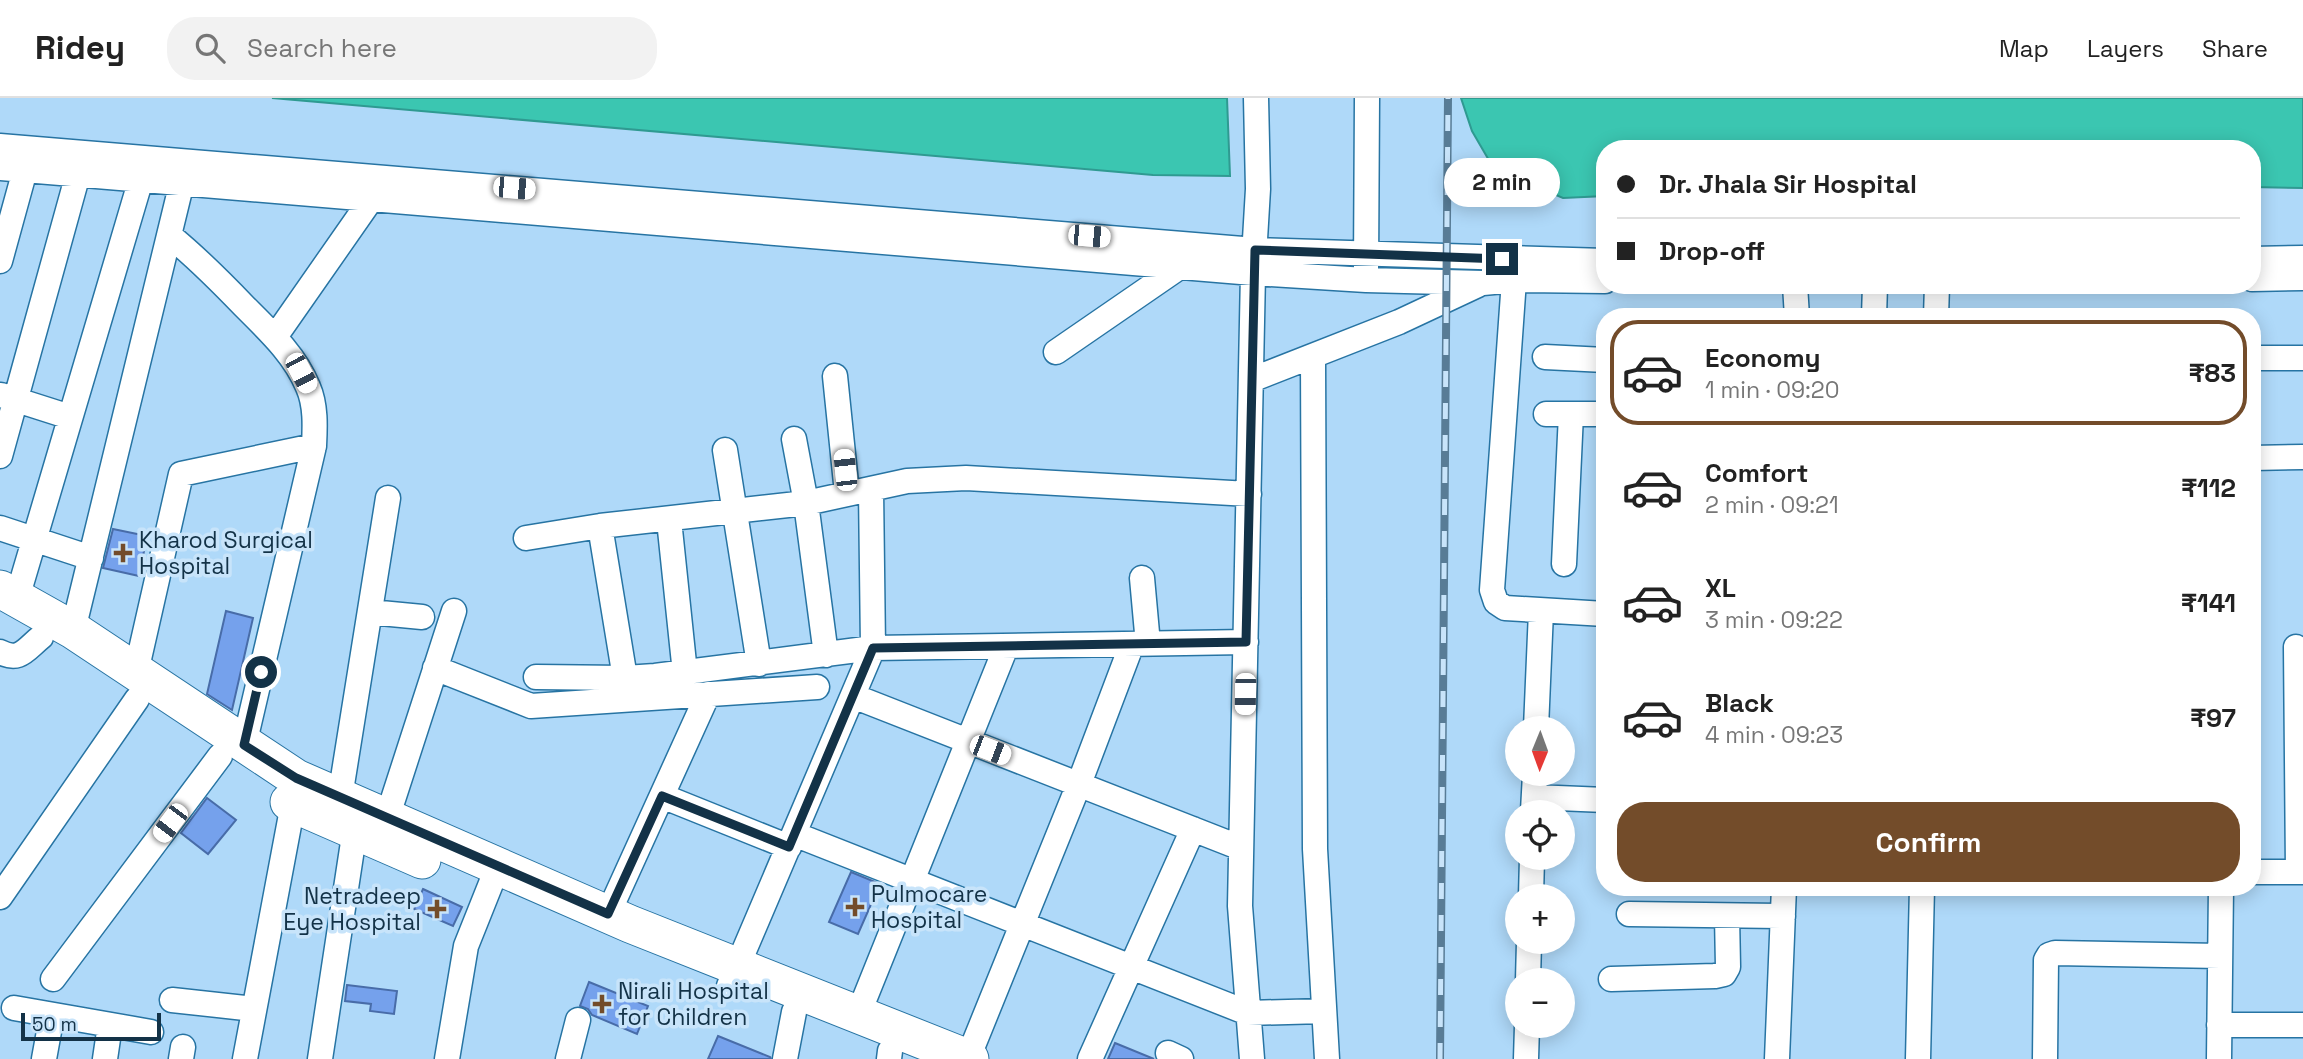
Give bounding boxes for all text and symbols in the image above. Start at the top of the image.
search box [167,17,657,80]
text: Ridey [35,27,125,69]
icon: search [191,29,229,67]
text: Search here [247,31,397,65]
text: Map [1999,33,2049,64]
text: Layers [2087,33,2164,64]
text: Share [2202,33,2268,64]
callout: 2 min [1444,158,1560,206]
text: 2 min [1472,167,1532,197]
text: Dr. Jhala Sir Hospital [1659,167,1917,201]
car [493,176,536,200]
car [1068,224,1111,248]
text: Drop-off [1659,234,1765,268]
route end [1486,243,1518,275]
icon: car [1621,341,1684,404]
text: Economy [1705,341,1821,375]
car [282,350,321,396]
text: ₹83 [2188,356,2236,390]
text: 1 min · 09:20 [1705,375,1839,405]
car [833,448,858,492]
icon: car [1621,456,1684,519]
text: Comfort [1705,456,1808,490]
text: ₹112 [2181,471,2236,505]
text: 2 min · 09:21 [1705,490,1839,520]
place label: Kharod Surgical Hospital [139,525,313,581]
marker: Kharod Surgical Hospital [113,543,133,563]
icon: car [1621,571,1684,634]
text: XL [1705,571,1736,605]
text: ₹141 [2181,586,2236,620]
text: 3 min · 09:22 [1705,605,1843,635]
route start [245,656,277,688]
car [1235,673,1256,715]
icon: car [1621,686,1684,749]
text: Black [1705,686,1774,720]
text: ₹97 [2190,701,2236,735]
north arrow [1505,716,1575,786]
map controls [1505,716,1575,1038]
text: 4 min · 09:23 [1705,720,1843,750]
car [967,733,1014,767]
car [149,800,192,846]
button: locate [1505,800,1575,870]
button: Confirm [1617,802,2240,882]
place label: Pulmocare Hospital [871,879,987,935]
place label: Netradeep Eye Hospital [283,881,421,937]
button: + [1505,884,1575,954]
marker: Pulmocare Hospital [845,897,865,917]
marker: Netradeep Eye Hospital [427,899,447,919]
button: − [1505,968,1575,1038]
place label: Nirali Hospital for Children [618,976,769,1032]
marker: Nirali Hospital for Children [592,994,612,1014]
scale bar [21,1010,161,1042]
text: 50 m [32,1012,77,1037]

